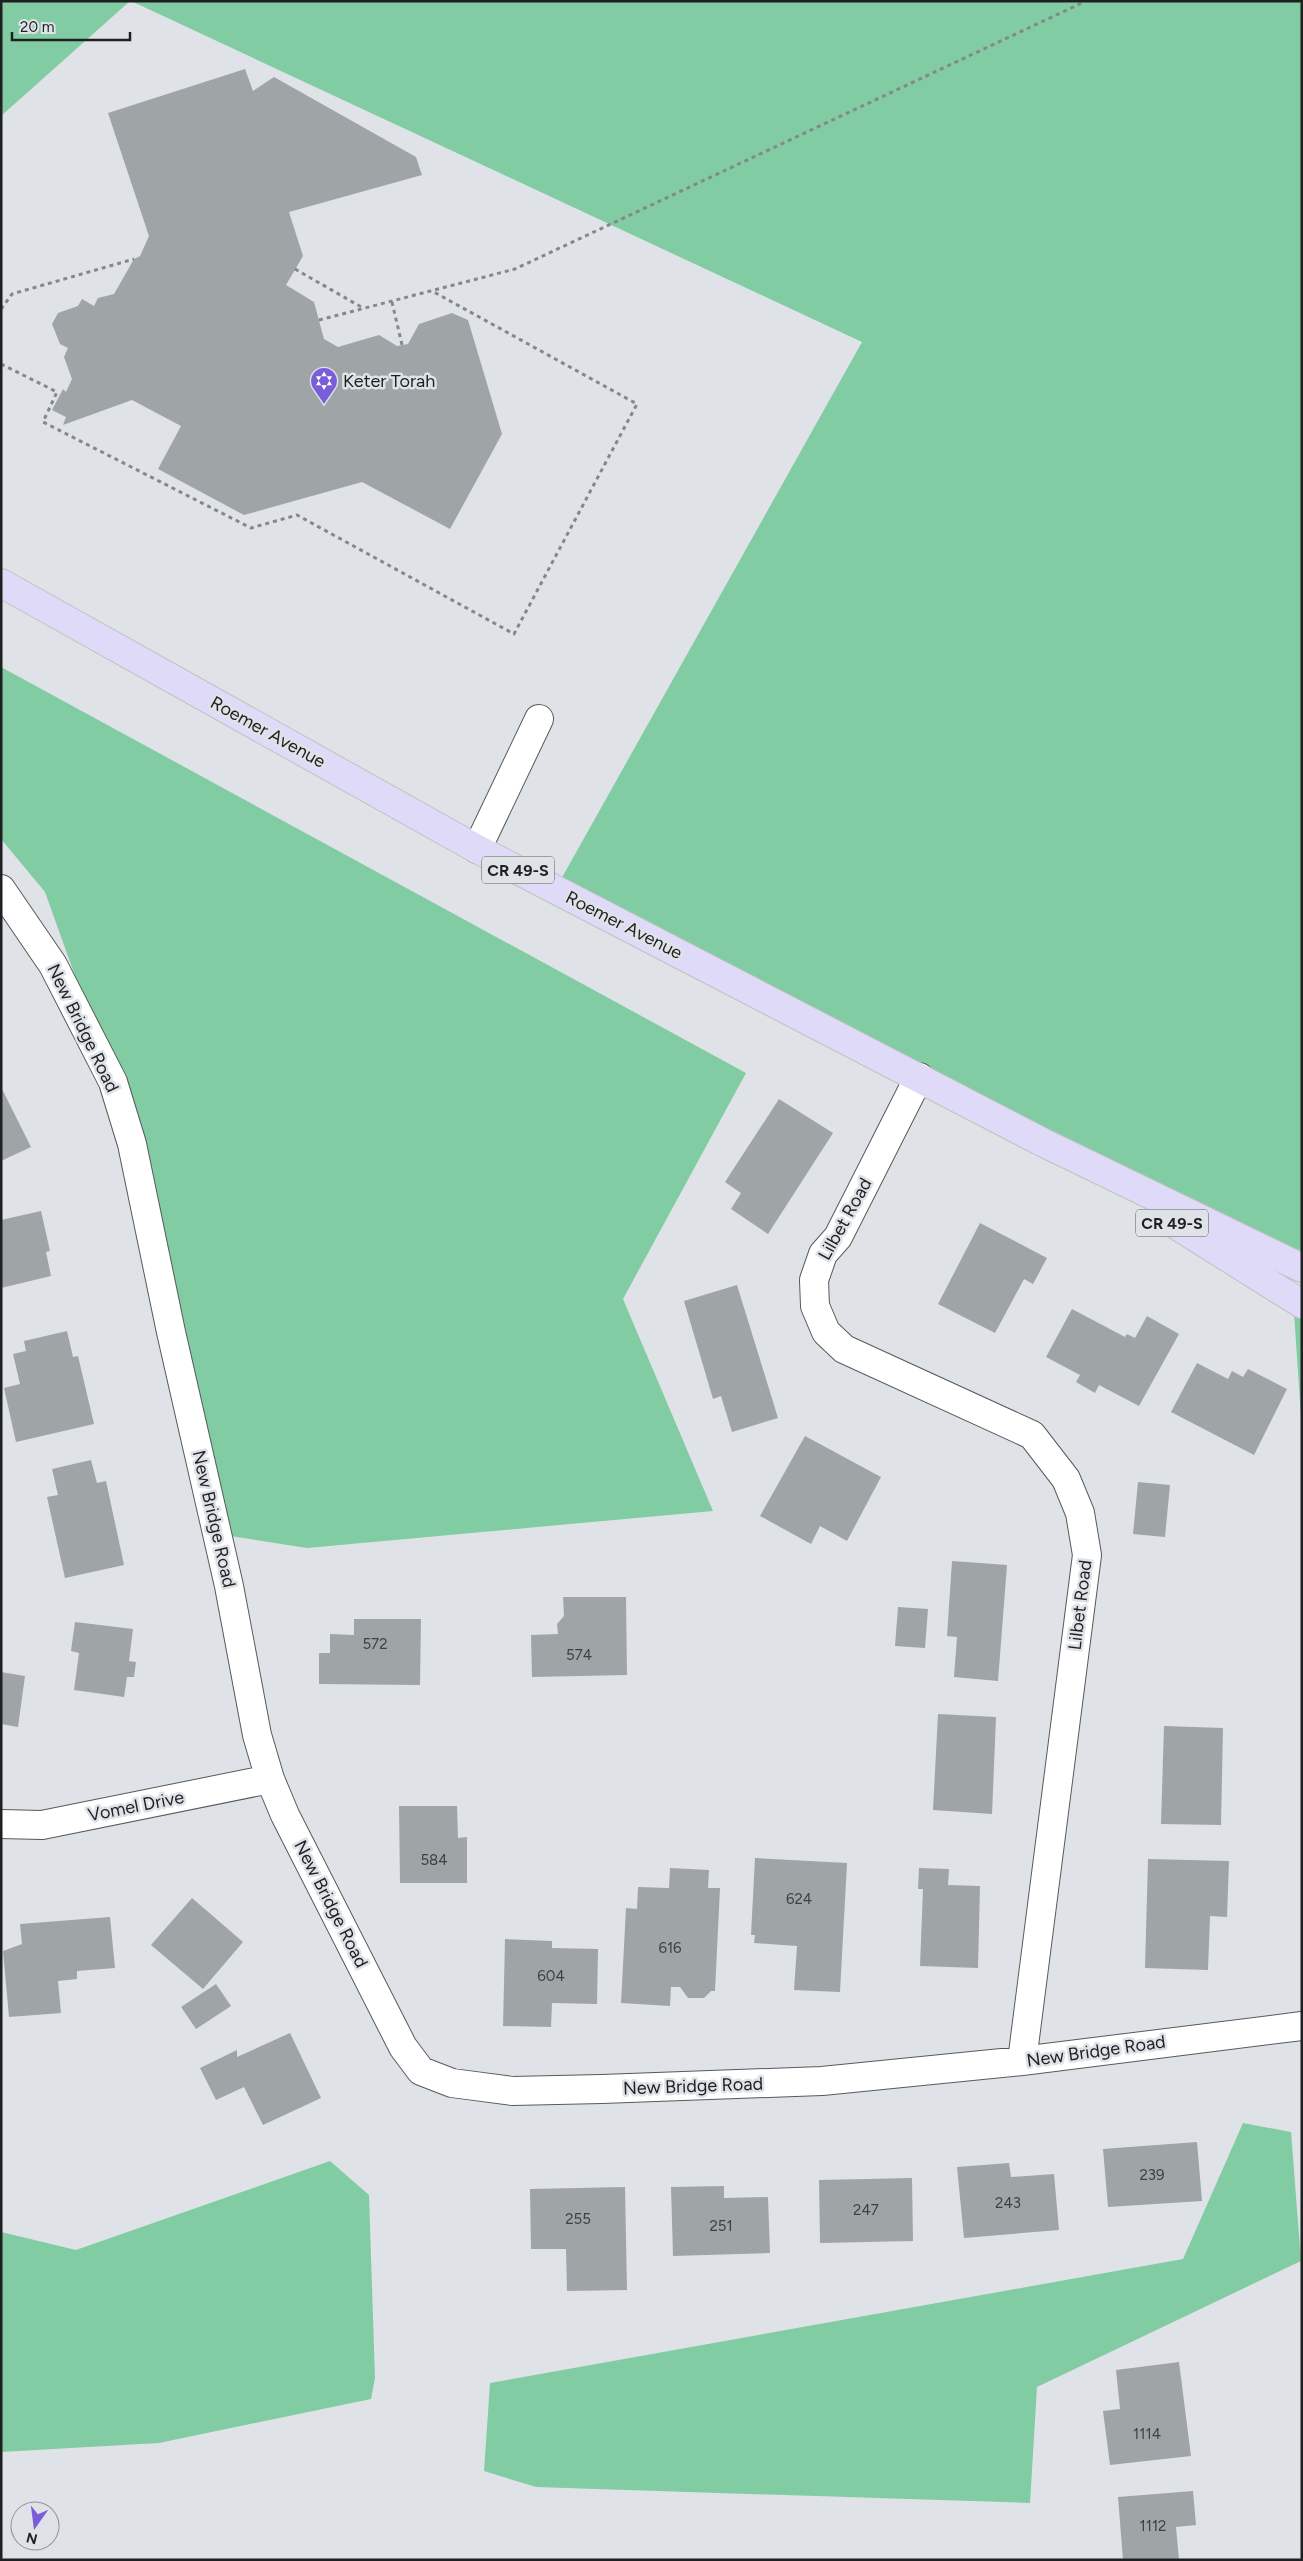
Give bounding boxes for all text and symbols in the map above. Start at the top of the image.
scale bar [12,10,130,42]
text: 20 m [20,18,54,36]
synagogue icon: Keter Torah [309,366,339,405]
place label: Keter Torah [343,370,435,392]
street label: Roemer Avenue [207,691,329,773]
road number: CR 49-S [482,856,554,884]
street label: Roemer Avenue [562,886,686,964]
street label: New Bridge Road [42,960,124,1096]
street label: Lilbet Road [813,1174,877,1264]
road number: CR 49-S [1136,1210,1208,1236]
street label: New Bridge Road [188,1448,240,1590]
street label: Lilbet Road [1064,1559,1096,1651]
house number: 572 [362,1635,388,1653]
house number: 574 [566,1646,592,1664]
street label: Vomel Drive [86,1786,186,1826]
street label: New Bridge Road [289,1837,373,1971]
house number: 584 [420,1851,448,1869]
house number: 624 [786,1890,812,1908]
house number: 616 [658,1939,682,1957]
house number: 604 [537,1967,565,1985]
street label: New Bridge Road [1025,2030,1167,2072]
street label: New Bridge Road [623,2073,763,2099]
house number: 239 [1139,2166,1165,2184]
house number: 243 [995,2194,1021,2212]
house number: 247 [853,2201,879,2219]
house number: 255 [565,2210,591,2228]
house number: 251 [709,2217,733,2235]
house number: 1114 [1133,2425,1161,2443]
north arrow [10,2501,60,2551]
house number: 1112 [1140,2517,1166,2535]
text: N [25,2529,39,2548]

